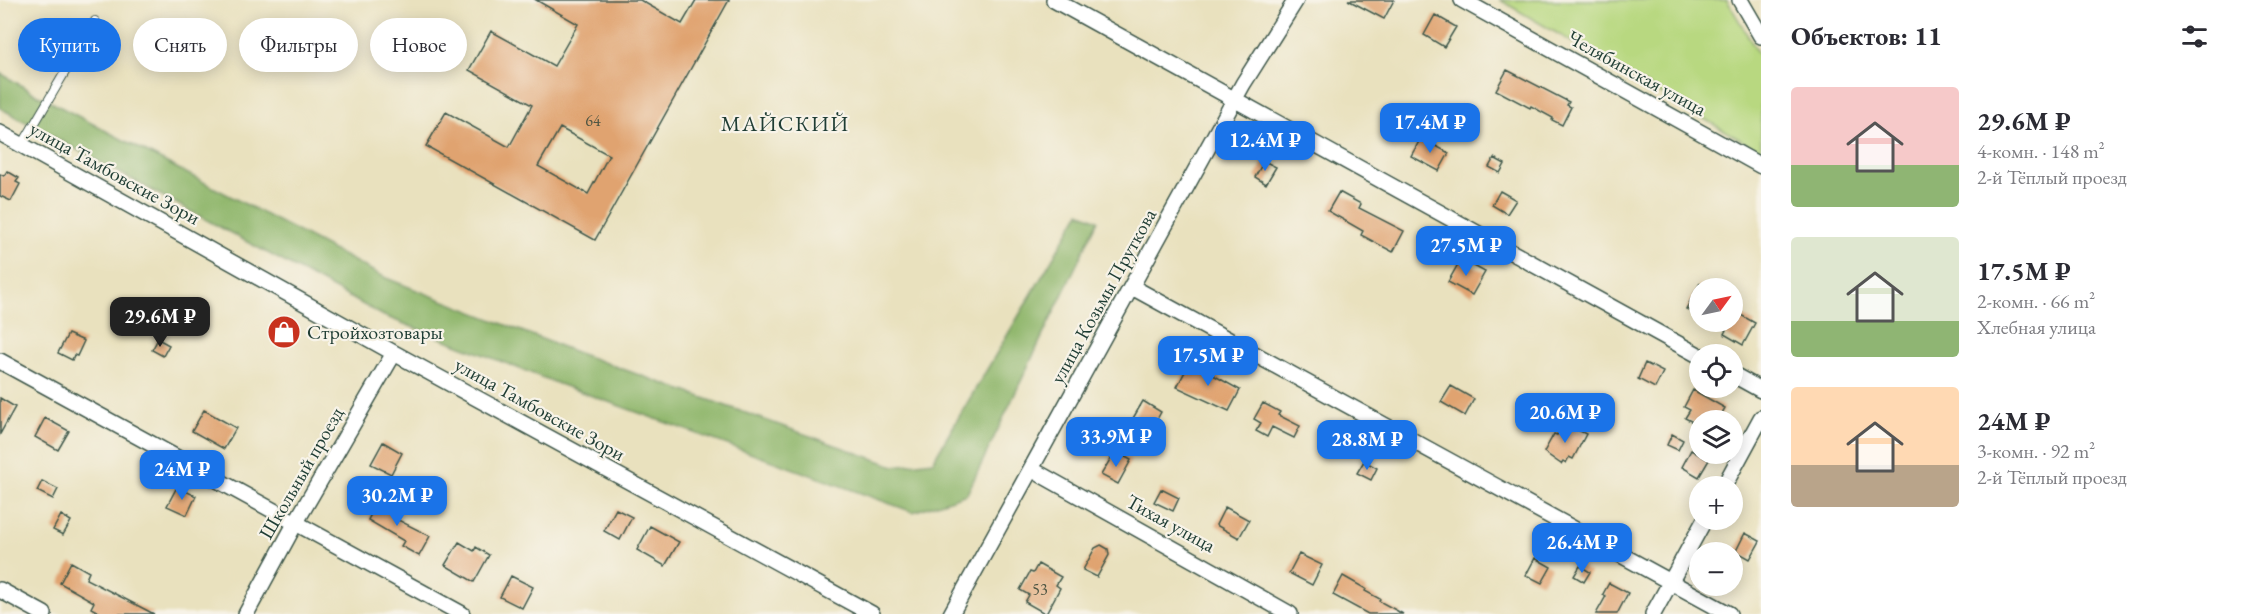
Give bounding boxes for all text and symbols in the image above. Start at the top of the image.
chip: Купить [18,18,121,72]
chip: Снять [133,18,227,72]
chip: Фильтры [239,18,358,72]
chip: Новое [370,18,467,72]
text: Объектов: 11 [1791,19,1942,53]
icon: filters [2178,20,2211,53]
street label: Челябинская улица [1563,24,1711,122]
pin: 17.4M ₽ [1375,103,1485,154]
text: 29.6M ₽ [1977,104,2071,138]
district label: МАЙСКИЙ [721,109,849,138]
text: 17.4M ₽ [1394,109,1466,135]
house number: 64 [585,110,601,131]
icon: home [1839,111,1911,183]
street label: улица Тамбовские Зори [25,115,205,231]
pin: 12.4M ₽ [1210,121,1320,172]
text: 12.4M ₽ [1229,127,1301,153]
text: 4-комн. · 148 m² [1977,138,2105,164]
text: 2-й Тёплый проезд [1977,164,2127,190]
street label: улица Козьмы Пруткова [1044,204,1162,388]
pin: 27.5M ₽ [1411,226,1521,277]
text: 27.5M ₽ [1430,232,1502,258]
text: 17.5M ₽ [1977,254,2071,288]
icon: home [1839,261,1911,333]
north arrow [1689,278,1743,332]
map controls [1689,278,1743,596]
text: 2-комн. · 66 m² [1977,288,2095,314]
pin: 29.6M ₽ [105,297,215,348]
text: 29.6M ₽ [124,303,196,329]
shop icon: Стройхозтовары [266,314,302,350]
text: Хлебная улица [1977,314,2096,340]
place label: Стройхозтовары [307,319,443,345]
pin: 17.5M ₽ [1153,336,1263,387]
text: 17.5M ₽ [1172,342,1244,368]
button: locate [1689,344,1743,398]
street label: улица Тамбовские Зори [450,351,630,467]
pin: 20.6M ₽ [1510,393,1620,444]
text: 20.6M ₽ [1529,399,1601,425]
street label: Школьный проезд [253,402,349,544]
text: 24M ₽ [1977,404,2051,438]
button: layers [1689,410,1743,464]
icon: home [1839,411,1911,483]
pin: 33.9M ₽ [1061,417,1171,468]
pin: 28.8M ₽ [1312,420,1422,471]
text: 33.9M ₽ [1080,423,1152,449]
text: 28.8M ₽ [1331,426,1403,452]
text: 3-комн. · 92 m² [1977,438,2095,464]
pin: 24M ₽ [140,450,224,501]
text: 24M ₽ [154,456,210,482]
text: 2-й Тёплый проезд [1977,464,2127,490]
pin: 30.2M ₽ [342,476,452,527]
button: + [1689,476,1743,530]
text: 30.2M ₽ [361,482,433,508]
street label: Тихая улица [1122,488,1220,558]
pin: 26.4M ₽ [1527,523,1637,574]
text: 26.4M ₽ [1546,529,1618,555]
button: − [1689,542,1743,596]
house number: 53 [1032,579,1048,600]

